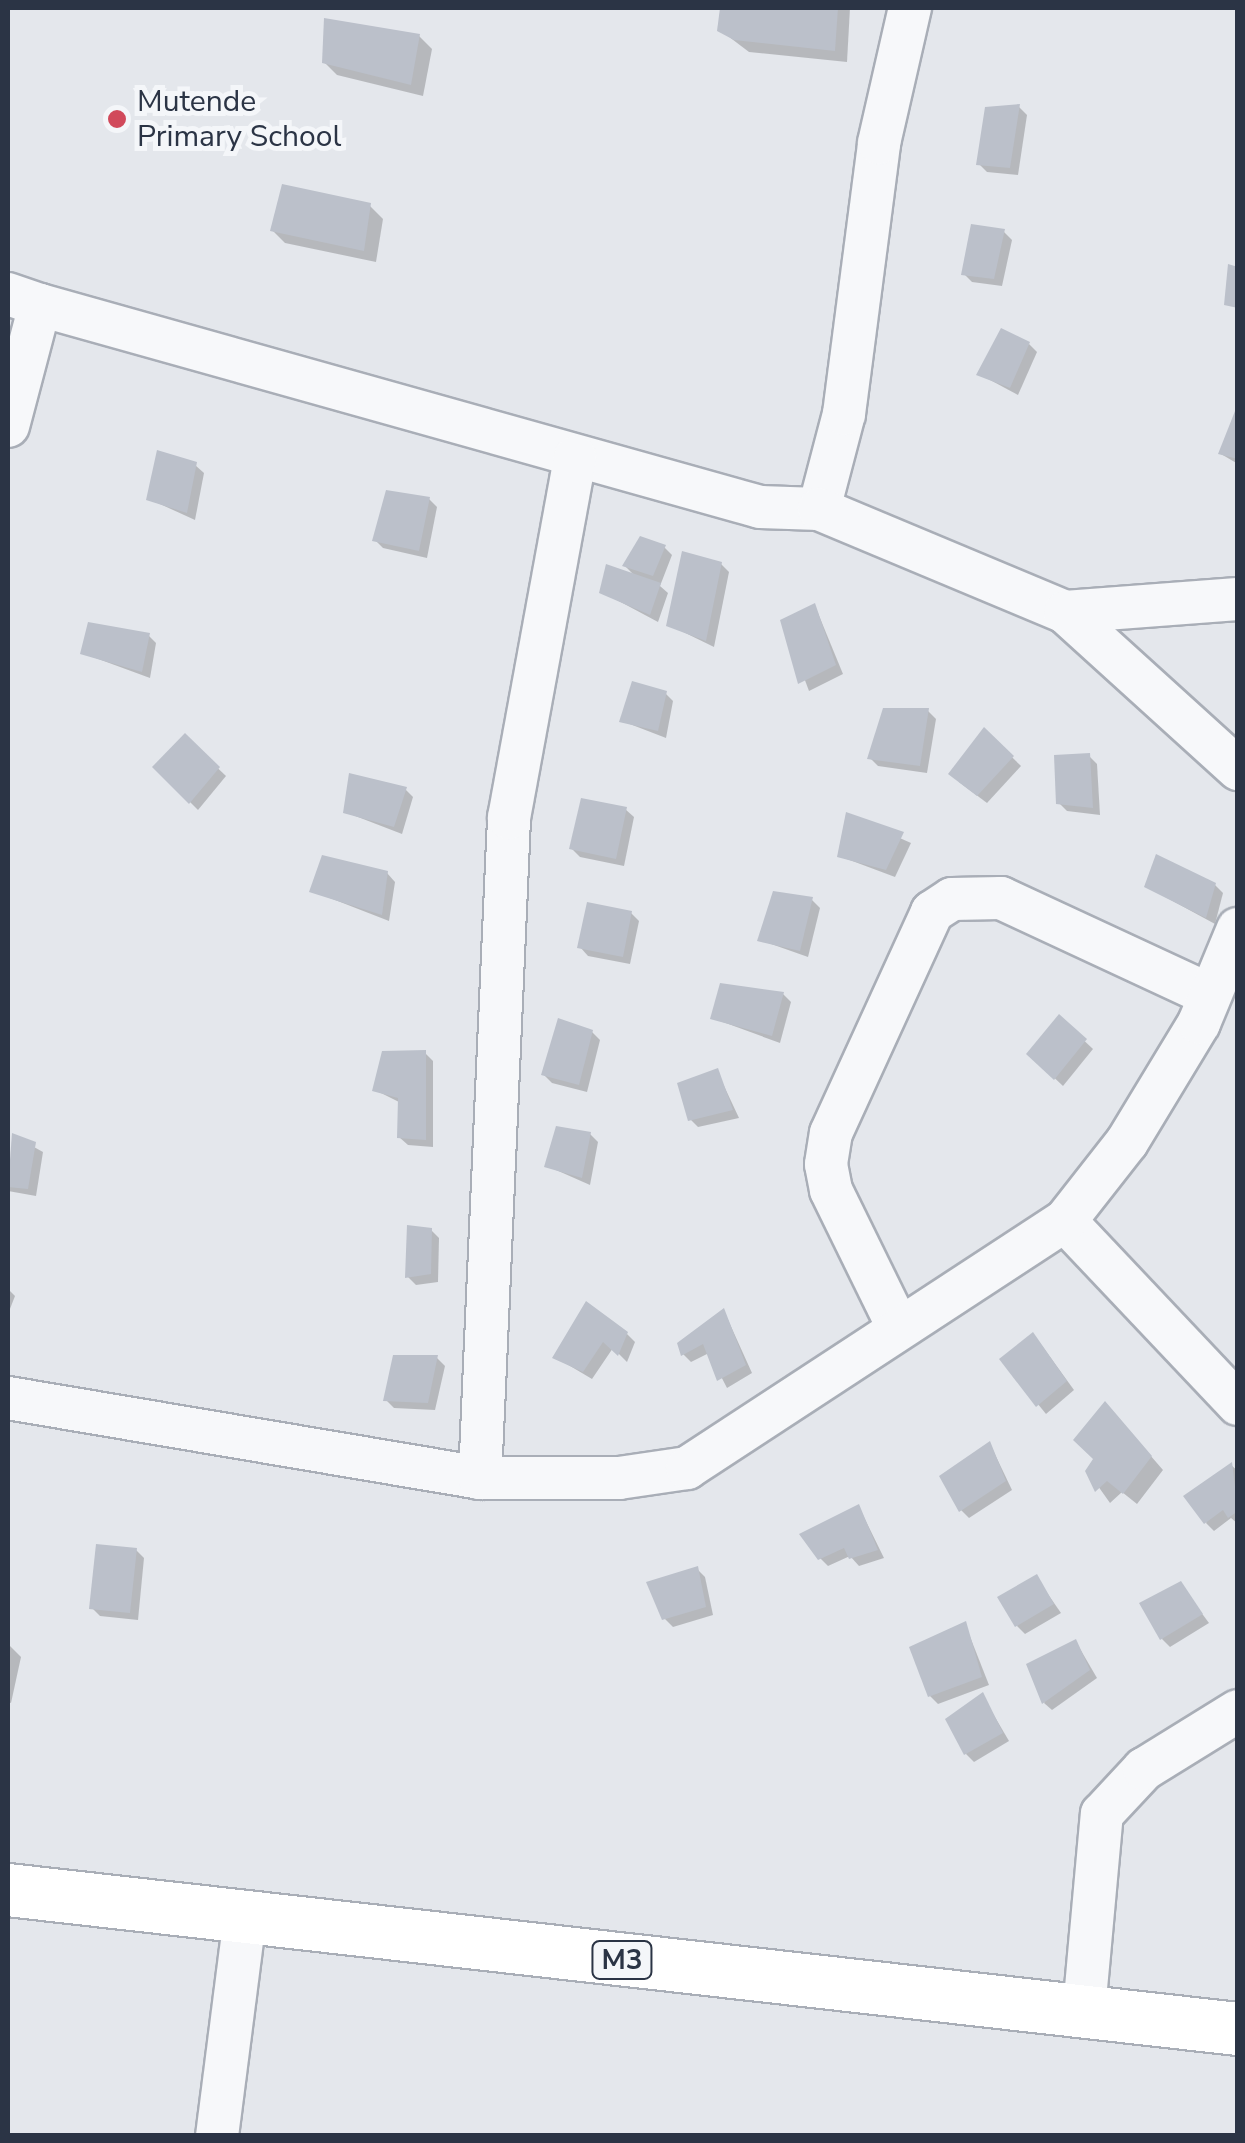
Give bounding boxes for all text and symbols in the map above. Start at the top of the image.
place label: Mutende Primary School [137,84,341,154]
marker: Mutende Primary School [106,108,128,130]
road number: M3 [590,1937,654,1983]

